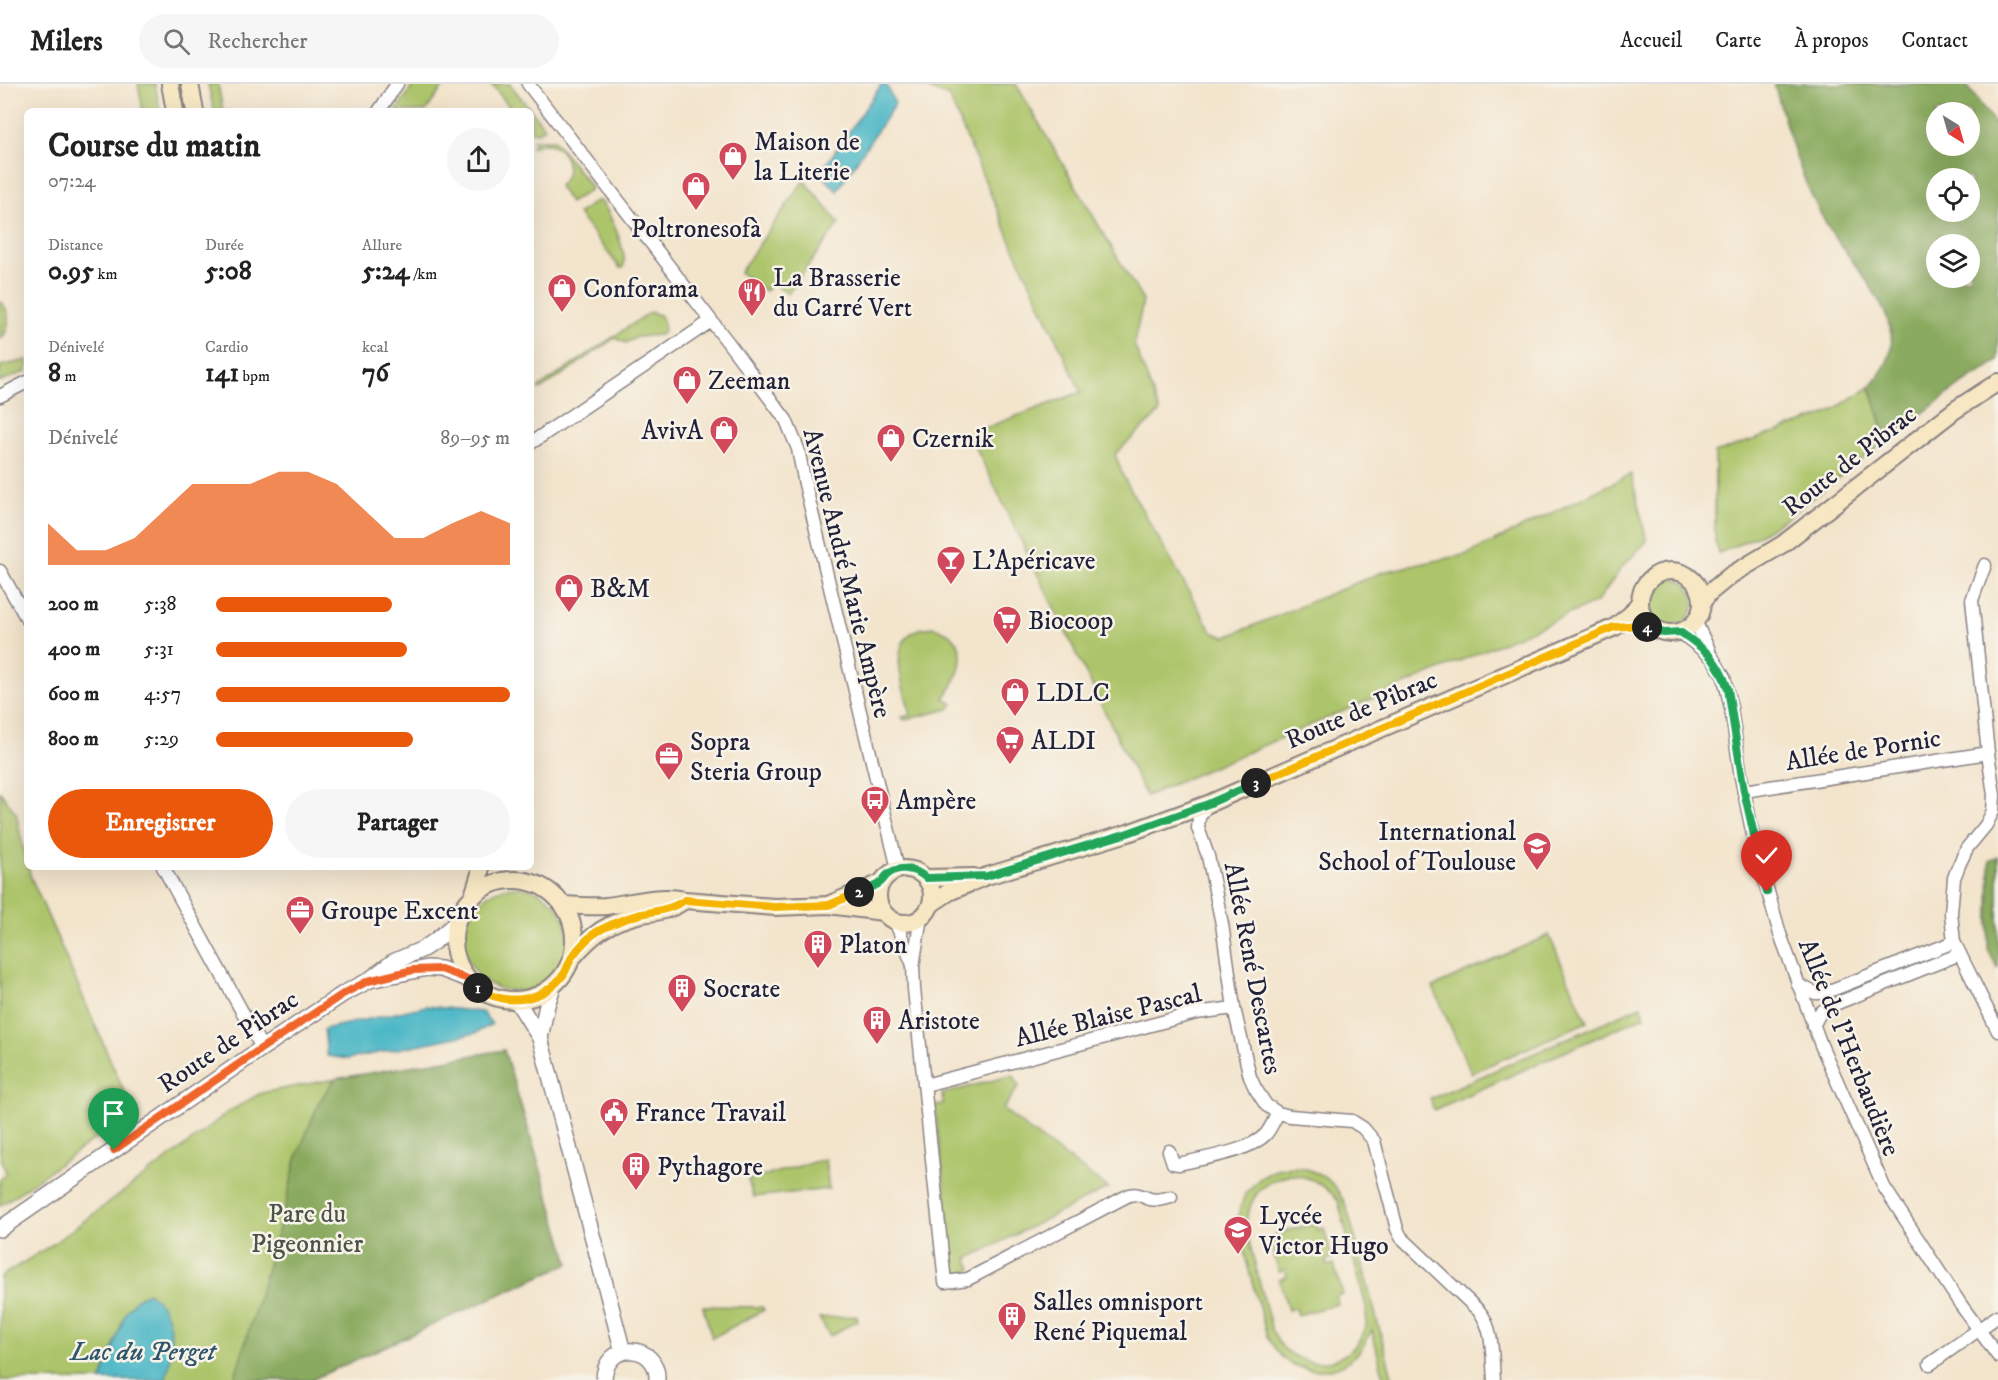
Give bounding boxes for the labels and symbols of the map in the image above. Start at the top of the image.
north arrow [1926,102,1980,156]
place label: Maison de la Literie [754,126,860,189]
shop icon: Maison de la Literie [717,140,749,182]
shop icon: Poltronesofà [680,170,712,212]
place label: Poltronesofà [631,213,761,246]
place label: La Brasserie du Carré Vert [773,262,912,325]
shop icon: Conforama [546,272,578,314]
place label: Conforama [583,273,699,306]
restaurant icon: La Brasserie du Carré Vert [736,276,768,318]
shop icon: Zeeman [671,364,703,406]
place label: Zeeman [708,365,791,398]
street label: Route de Pibrac [1776,398,1924,524]
shop icon: AvivA [708,414,740,456]
place label: AvivA [641,415,703,448]
shop icon: Czernik [875,422,907,464]
place label: Czernik [912,423,994,456]
street label: Avenue André Marie Ampère [795,425,899,722]
bar icon: L'Apéricave [935,544,967,586]
place label: L'Apéricave [972,545,1096,578]
shop icon: B&M [553,572,585,614]
place label: B&M [590,573,650,606]
supermarket icon: Biocoop [991,604,1023,646]
place label: Biocoop [1028,605,1113,638]
pin: 4 [1632,612,1662,642]
street label: Route de Pibrac [1281,664,1443,757]
shop icon: LDLC [999,676,1031,718]
place label: LDLC [1036,677,1110,710]
street label: Allée de Pornic [1783,722,1943,779]
supermarket icon: ALDI [994,724,1026,766]
place label: ALDI [1031,725,1096,758]
place label: Sopra Steria Group [690,726,822,789]
office icon: Sopra Steria Group [653,740,685,782]
pin: 3 [1241,768,1271,798]
bus stop icon: Ampère [859,784,891,826]
place label: Ampère [896,785,976,818]
place label: International School of Toulouse [1318,816,1516,879]
school or university icon: International School of Toulouse [1521,830,1553,872]
pin [1741,830,1792,892]
street label: Allée René Descartes [1216,859,1289,1077]
pin: 2 [844,877,874,907]
office icon: Groupe Excent [284,894,316,936]
place label: Groupe Excent [321,895,478,928]
building icon: Platon [802,928,834,970]
place label: Platon [839,929,908,962]
street label: Allée de l'Herbaudière [1790,934,1907,1161]
building icon: Socrate [666,972,698,1014]
pin: 1 [463,973,493,1003]
place label: Socrate [703,973,780,1006]
street label: Allée Blaise Pascal [1012,977,1205,1056]
street label: Route de Pibrac [152,983,305,1101]
building icon: Aristote [861,1004,893,1046]
place label: Aristote [898,1005,980,1038]
pin [88,1088,139,1150]
public building icon: France Travail [598,1096,630,1138]
place label: France Travail [635,1097,786,1130]
building icon: Pythagore [620,1150,652,1192]
place label: Pythagore [657,1151,763,1184]
park label: Parc du Pigeonnier [251,1198,363,1261]
place label: Lycée Victor Hugo [1258,1200,1389,1263]
school or university icon: Lycée Victor Hugo [1222,1214,1254,1256]
place label: Salles omnisport René Piquemal [1033,1286,1203,1349]
building icon: Salles omnisport René Piquemal [996,1300,1028,1342]
water label: Lac du Perget [68,1335,218,1369]

